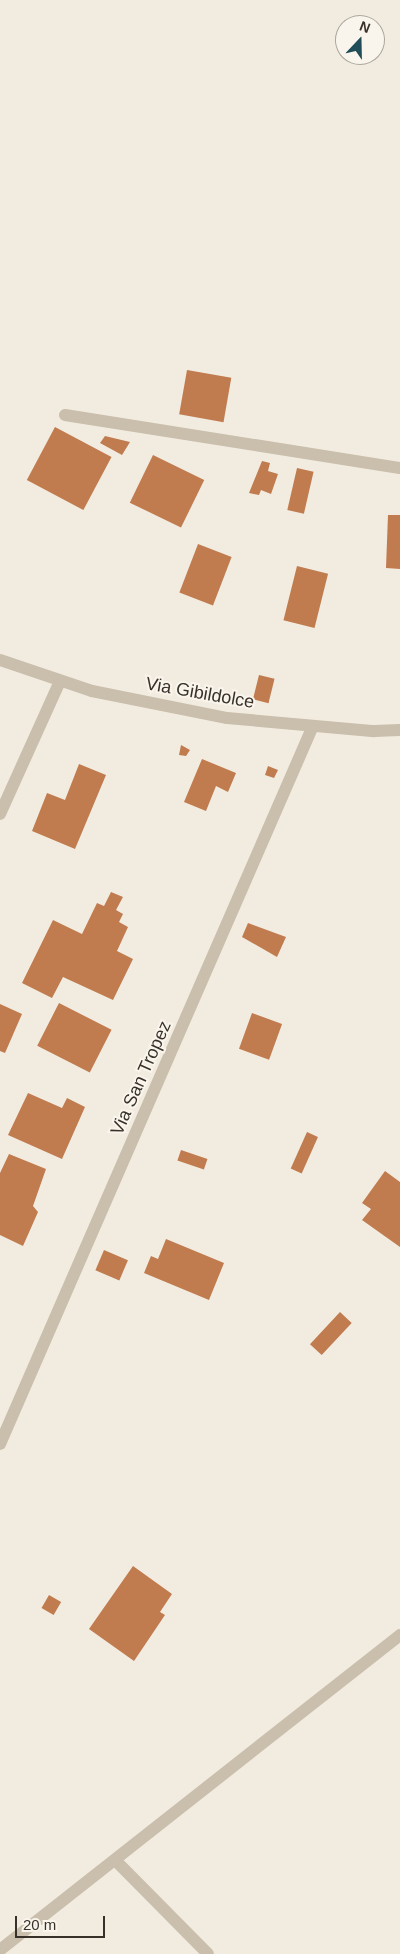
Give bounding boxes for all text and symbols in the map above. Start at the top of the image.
north arrow [335,15,385,65]
text: N [357,18,373,36]
street label: Via Gibildolce [144,673,256,713]
street label: Via San Tropez [106,1017,176,1139]
scale bar [18,1906,108,1938]
text: 20 m [23,1916,56,1933]

